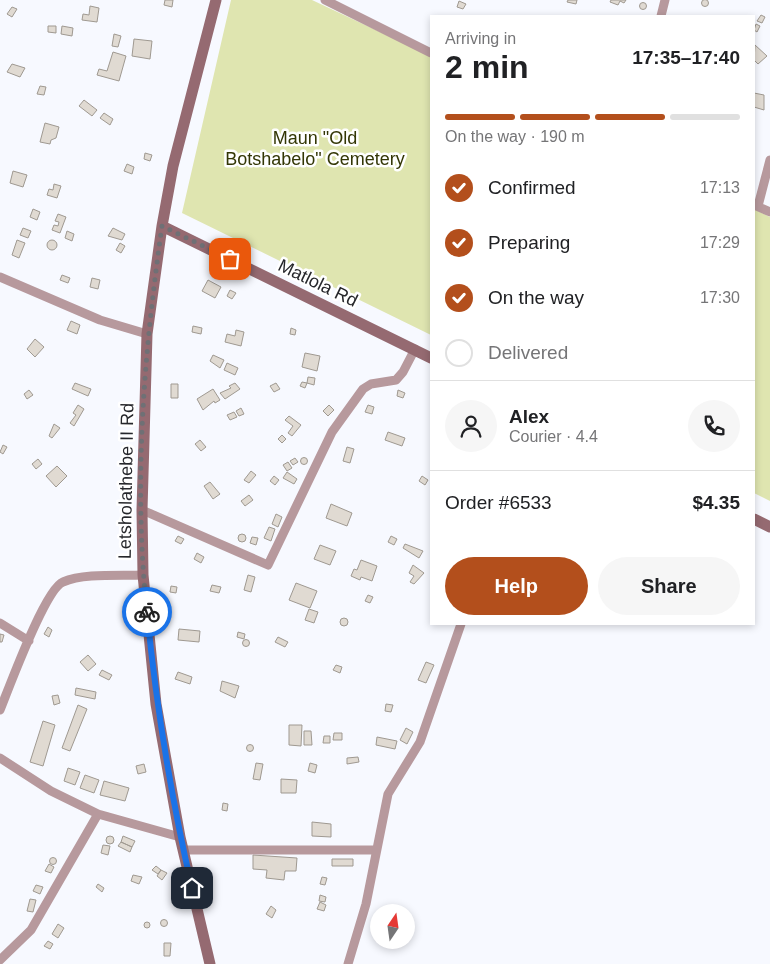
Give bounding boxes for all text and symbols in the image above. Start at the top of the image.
text: Arriving in [445,30,516,47]
text: 17:35–17:40 [632,47,740,68]
text: 2 min [445,49,529,85]
park label: Maun "Old Botshabelo" Cemetery [225,128,405,169]
text: On the way · 190 m [445,128,585,145]
icon: check [445,174,473,202]
text: Confirmed [488,177,576,198]
text: 17:13 [700,179,740,196]
icon: check [445,229,473,257]
text: Preparing [488,232,570,253]
text: 17:29 [700,234,740,251]
pin [209,238,251,280]
icon: bag [216,245,244,273]
street label: Matlola Rd [275,255,361,311]
icon: check [445,284,473,312]
text: On the way [488,287,584,308]
text: 17:30 [700,289,740,306]
text: Delivered [488,342,568,363]
button: person [445,400,497,452]
button: phone [688,400,740,452]
street label: Letsholathebe II Rd [115,403,137,559]
text: Alex [509,406,549,427]
text: Courier · 4.4 [509,428,598,445]
text: Order #6533 [445,492,552,513]
text: $4.35 [692,492,740,513]
button: Help [445,557,588,615]
button: Share [598,557,740,615]
courier [122,587,172,637]
icon: bike [133,598,161,626]
pin [171,867,213,909]
icon: home [178,874,206,902]
north arrow [370,904,415,949]
map controls [370,904,415,949]

